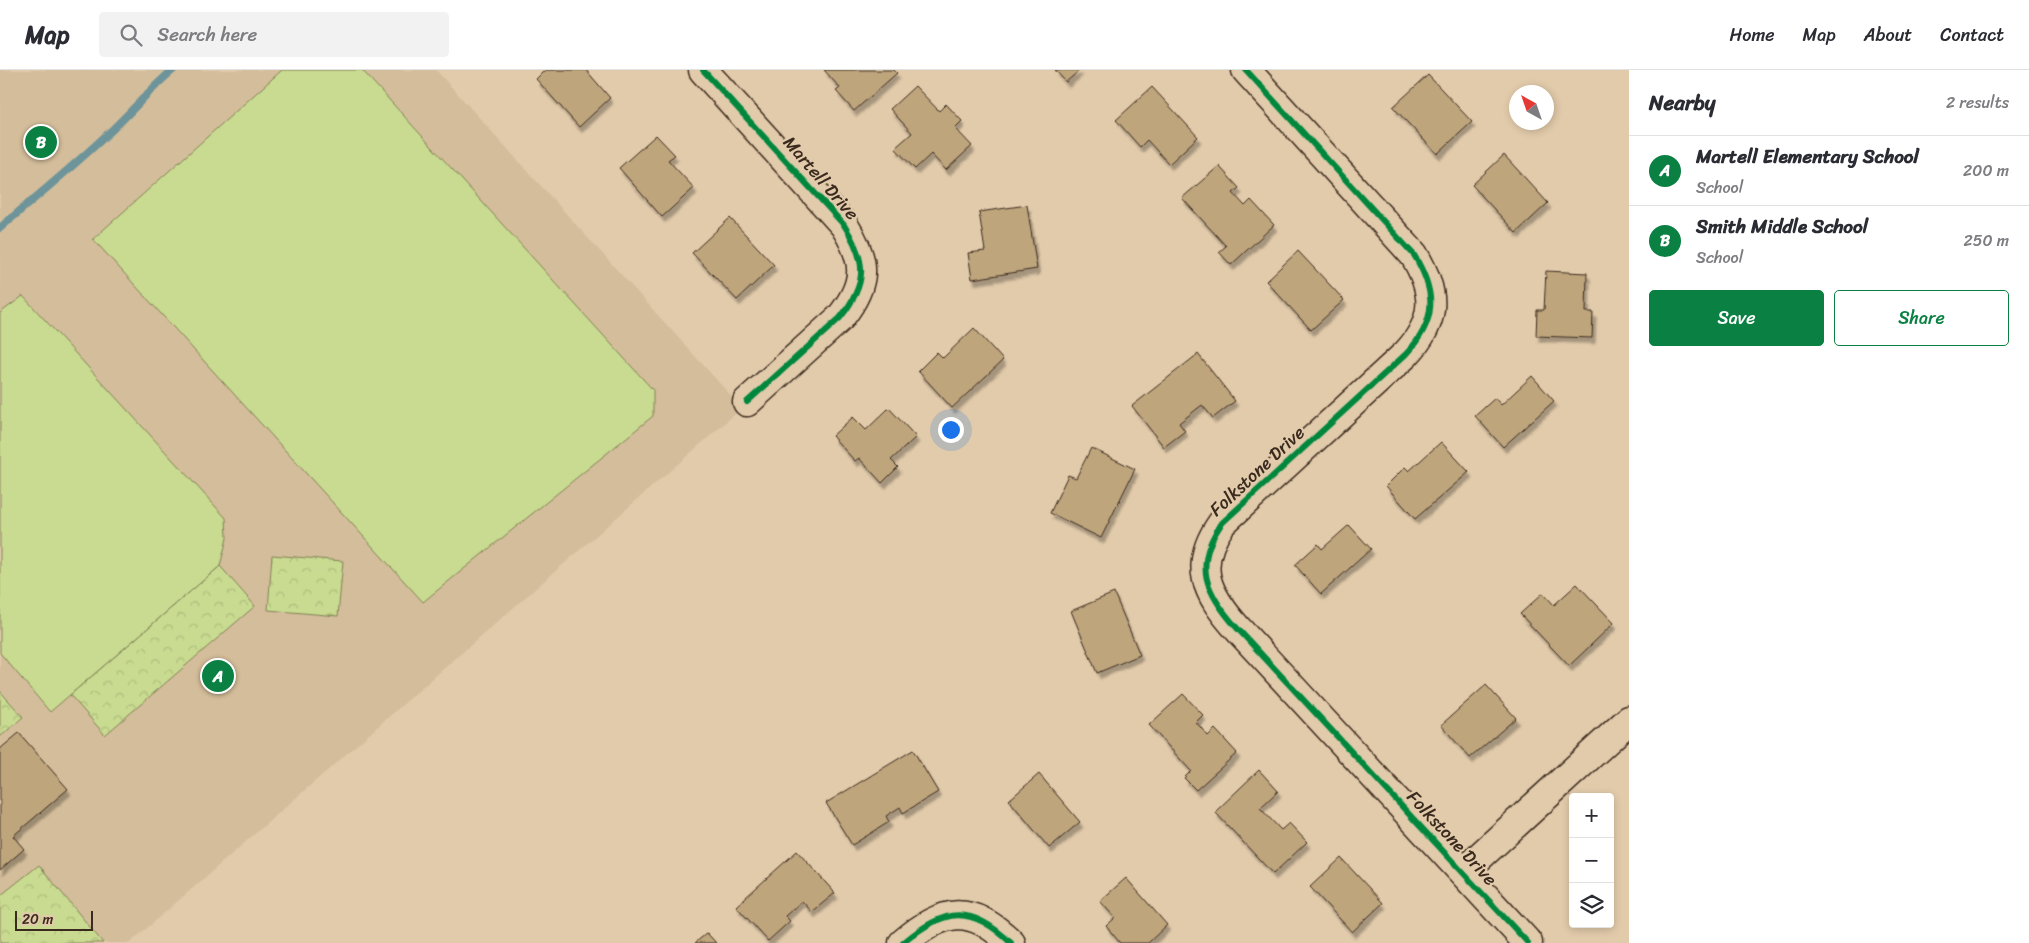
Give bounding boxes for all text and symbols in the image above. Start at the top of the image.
search box [99,12,449,57]
text: Map [25,14,69,56]
text: Search here [157,18,257,51]
text: Home [1730,19,1775,51]
text: Map [1803,19,1836,51]
text: About [1864,19,1912,51]
text: Contact [1940,19,2004,51]
icon: search [117,21,145,49]
text: Nearby [1649,84,1715,122]
north arrow [1509,85,1554,130]
text: 2 results [1946,88,2009,117]
pin: B [25,123,57,161]
street label: Martell Drive [775,128,867,228]
text: Martell Elementary School [1696,140,1919,173]
text: A [1660,156,1670,185]
text: 200 m [1963,156,2009,185]
text: School [1696,173,1743,202]
text: Smith Middle School [1696,210,1868,243]
text: B [1660,226,1670,255]
text: 250 m [1963,226,2009,255]
text: School [1696,243,1743,272]
button: Save [1649,290,1824,346]
button: Share [1834,290,2009,346]
your location [938,417,964,443]
street label: Folkstone Drive [1202,418,1312,524]
pin: A [202,657,234,695]
street label: Folkstone Drive [1399,783,1505,893]
map controls [1569,793,1614,928]
button: + [1569,793,1614,838]
button: − [1569,838,1614,883]
button: layers [1569,883,1614,928]
text: 20 m [22,907,53,932]
scale bar [15,908,92,931]

